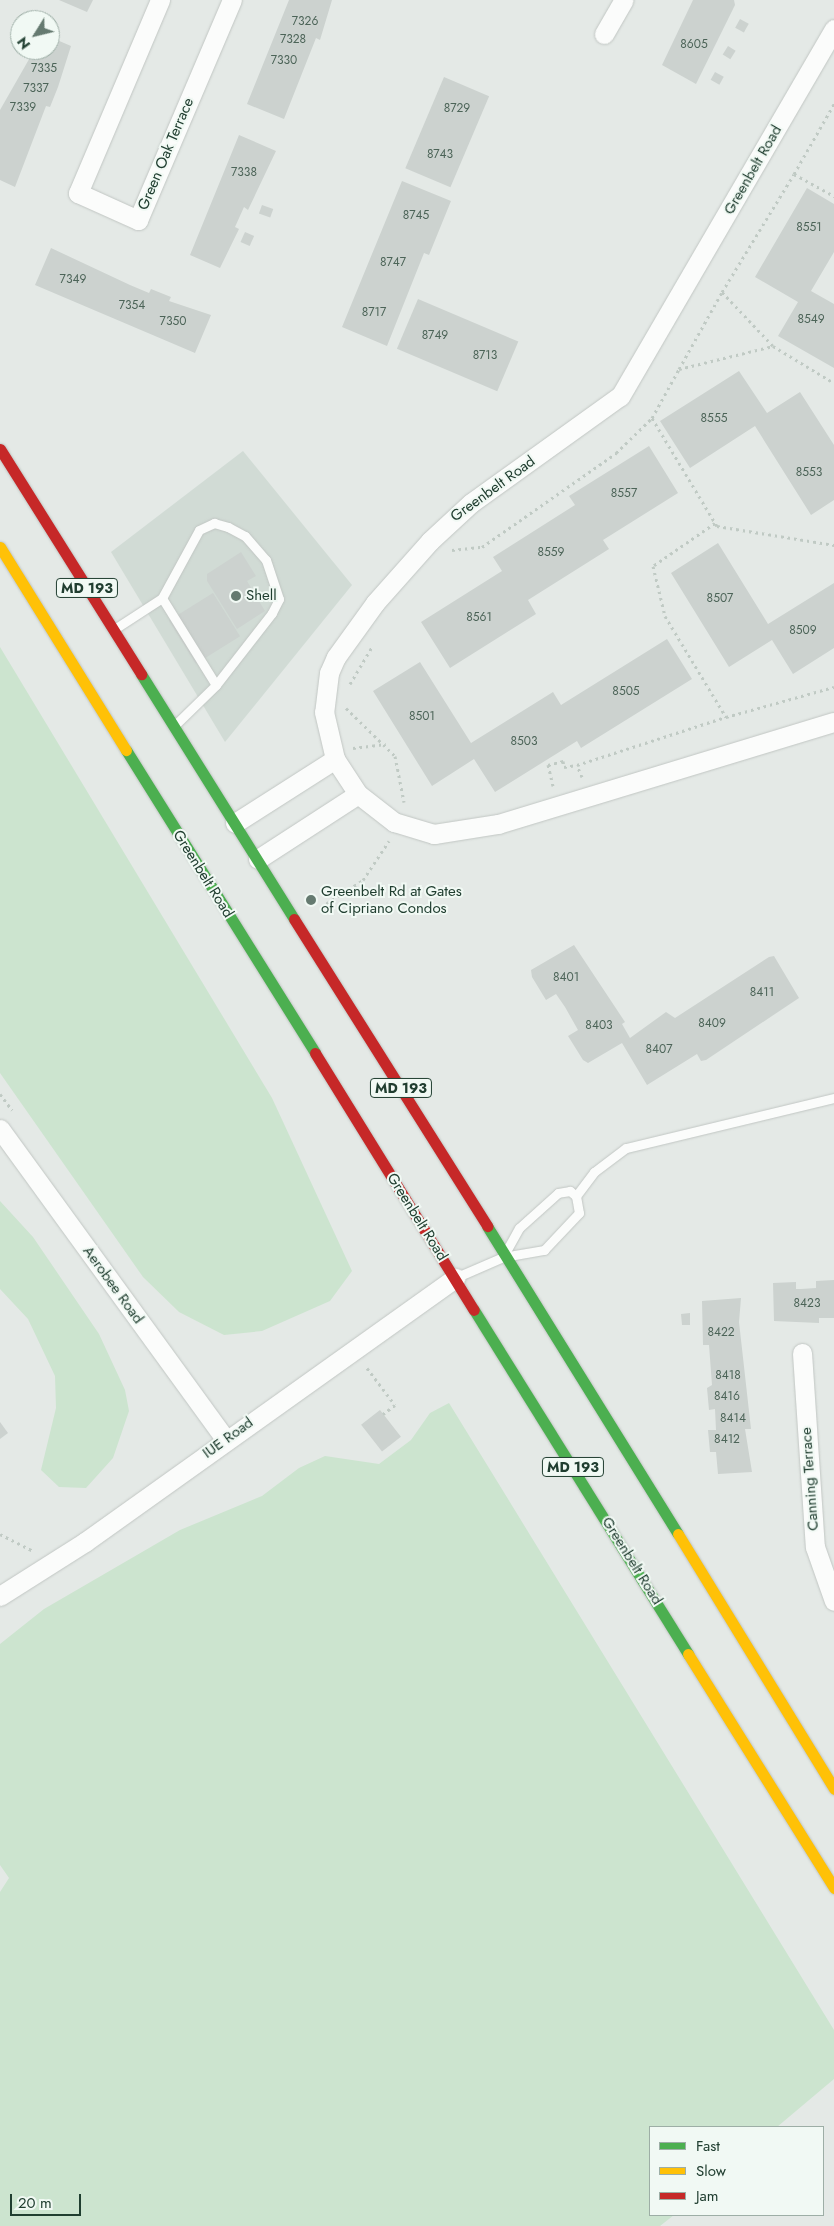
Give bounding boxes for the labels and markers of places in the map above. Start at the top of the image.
place label: Shell [246,587,277,605]
marker: Shell [230,590,242,602]
place label: Greenbelt Rd at Gates of Cipriano Condos [321,882,462,917]
marker: Greenbelt Rd at Gates of Cipriano Condos [305,894,317,906]

